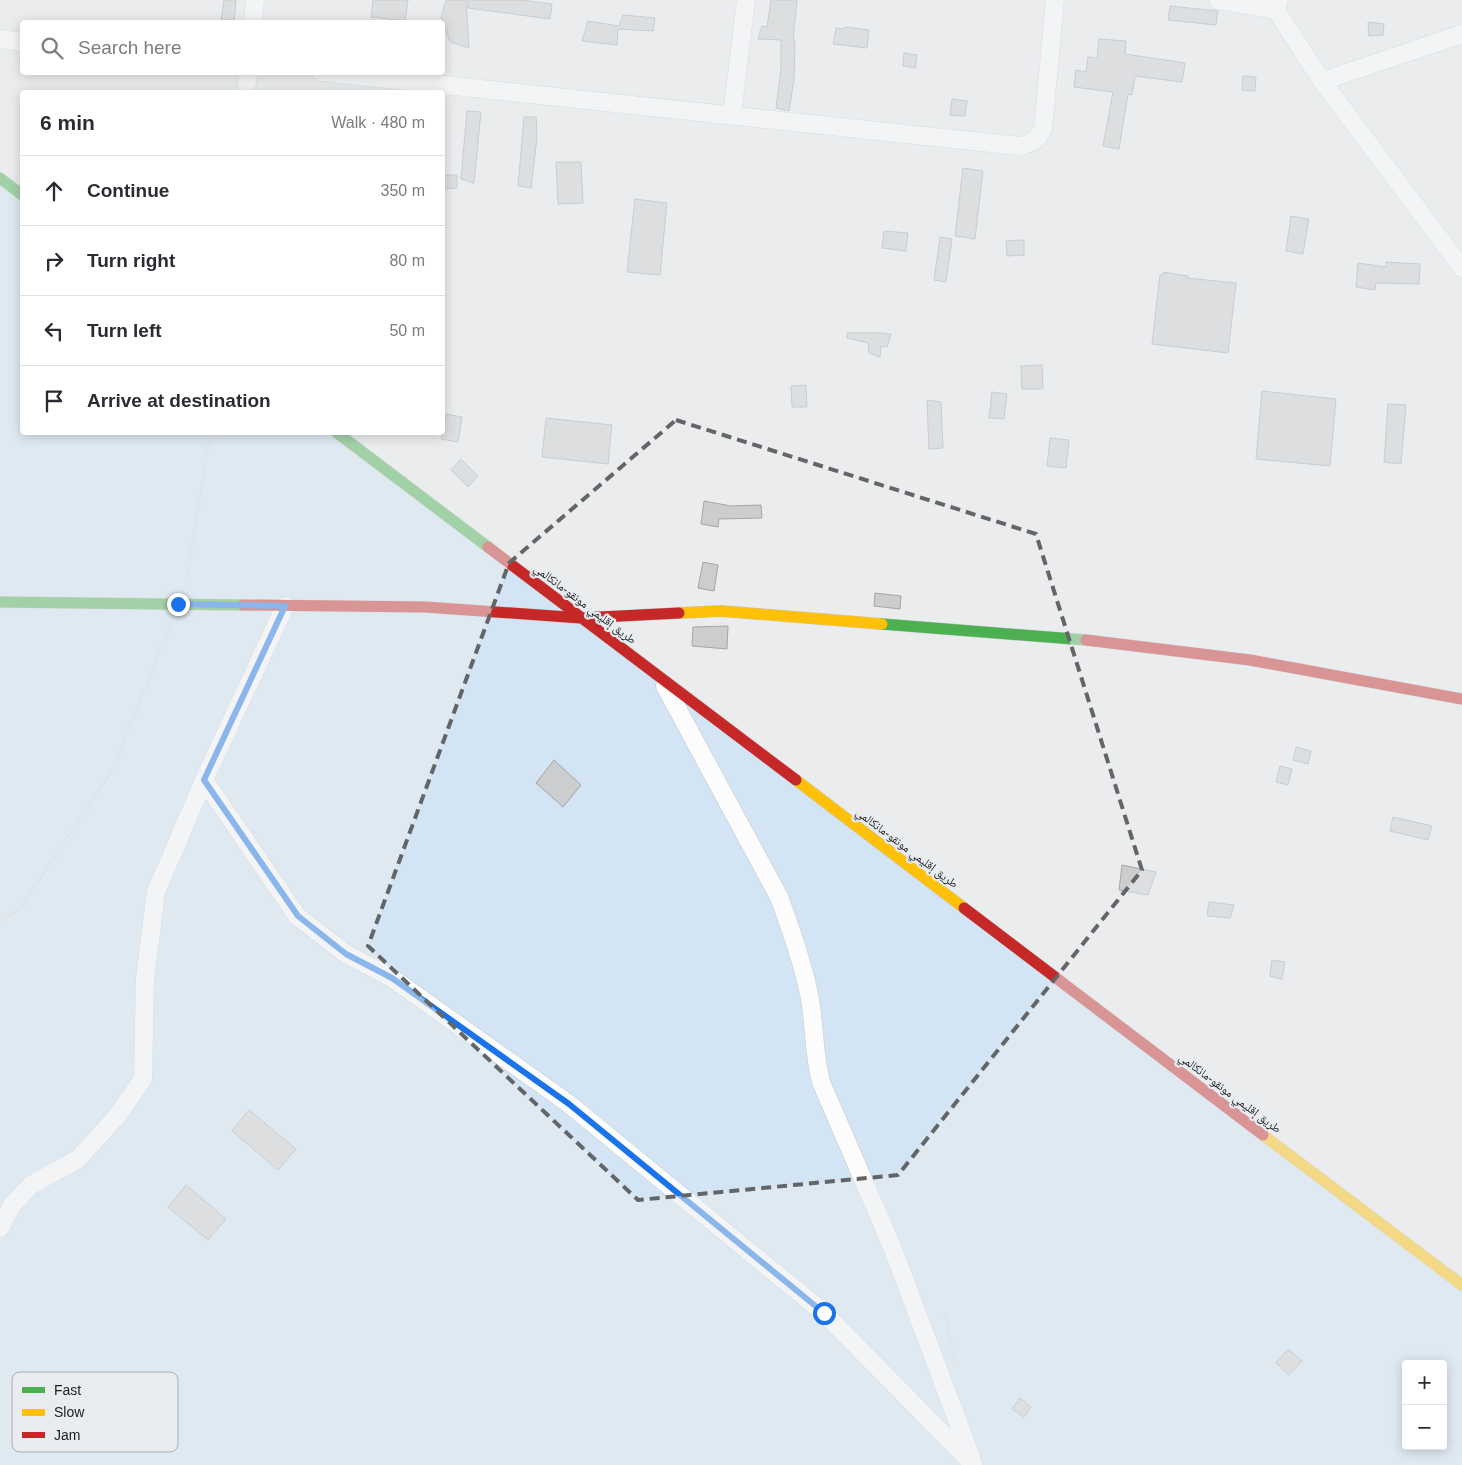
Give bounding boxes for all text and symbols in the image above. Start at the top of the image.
search box [20,20,445,75]
icon: search [38,34,66,62]
text: Search here [78,37,182,58]
text: 6 min [40,111,95,134]
text: Walk · 480 m [331,114,425,131]
icon: ahead [40,177,68,205]
text: Continue [87,180,169,201]
text: 350 m [381,182,425,199]
icon: right [40,247,68,275]
text: Turn right [87,250,175,271]
text: 80 m [389,252,425,269]
icon: left [40,317,68,345]
text: Turn left [87,320,162,341]
text: 50 m [389,322,425,339]
icon: arrive [40,387,68,415]
text: Arrive at destination [87,390,271,411]
street label: طريق إقليمي مونقو-مانكالمي [529,561,639,649]
route end [167,593,190,616]
street label: طريق إقليمي مونقو-مانكالمي [851,805,961,893]
street label: طريق إقليمي مونقو-مانكالمي [1174,1050,1284,1138]
route start [813,1302,836,1325]
map controls [1402,1360,1447,1450]
button: + [1402,1360,1447,1405]
legend [12,1372,178,1452]
text: Fast [54,1382,81,1398]
text: Slow [54,1404,85,1420]
button: − [1402,1405,1447,1450]
text: Jam [54,1427,80,1443]

